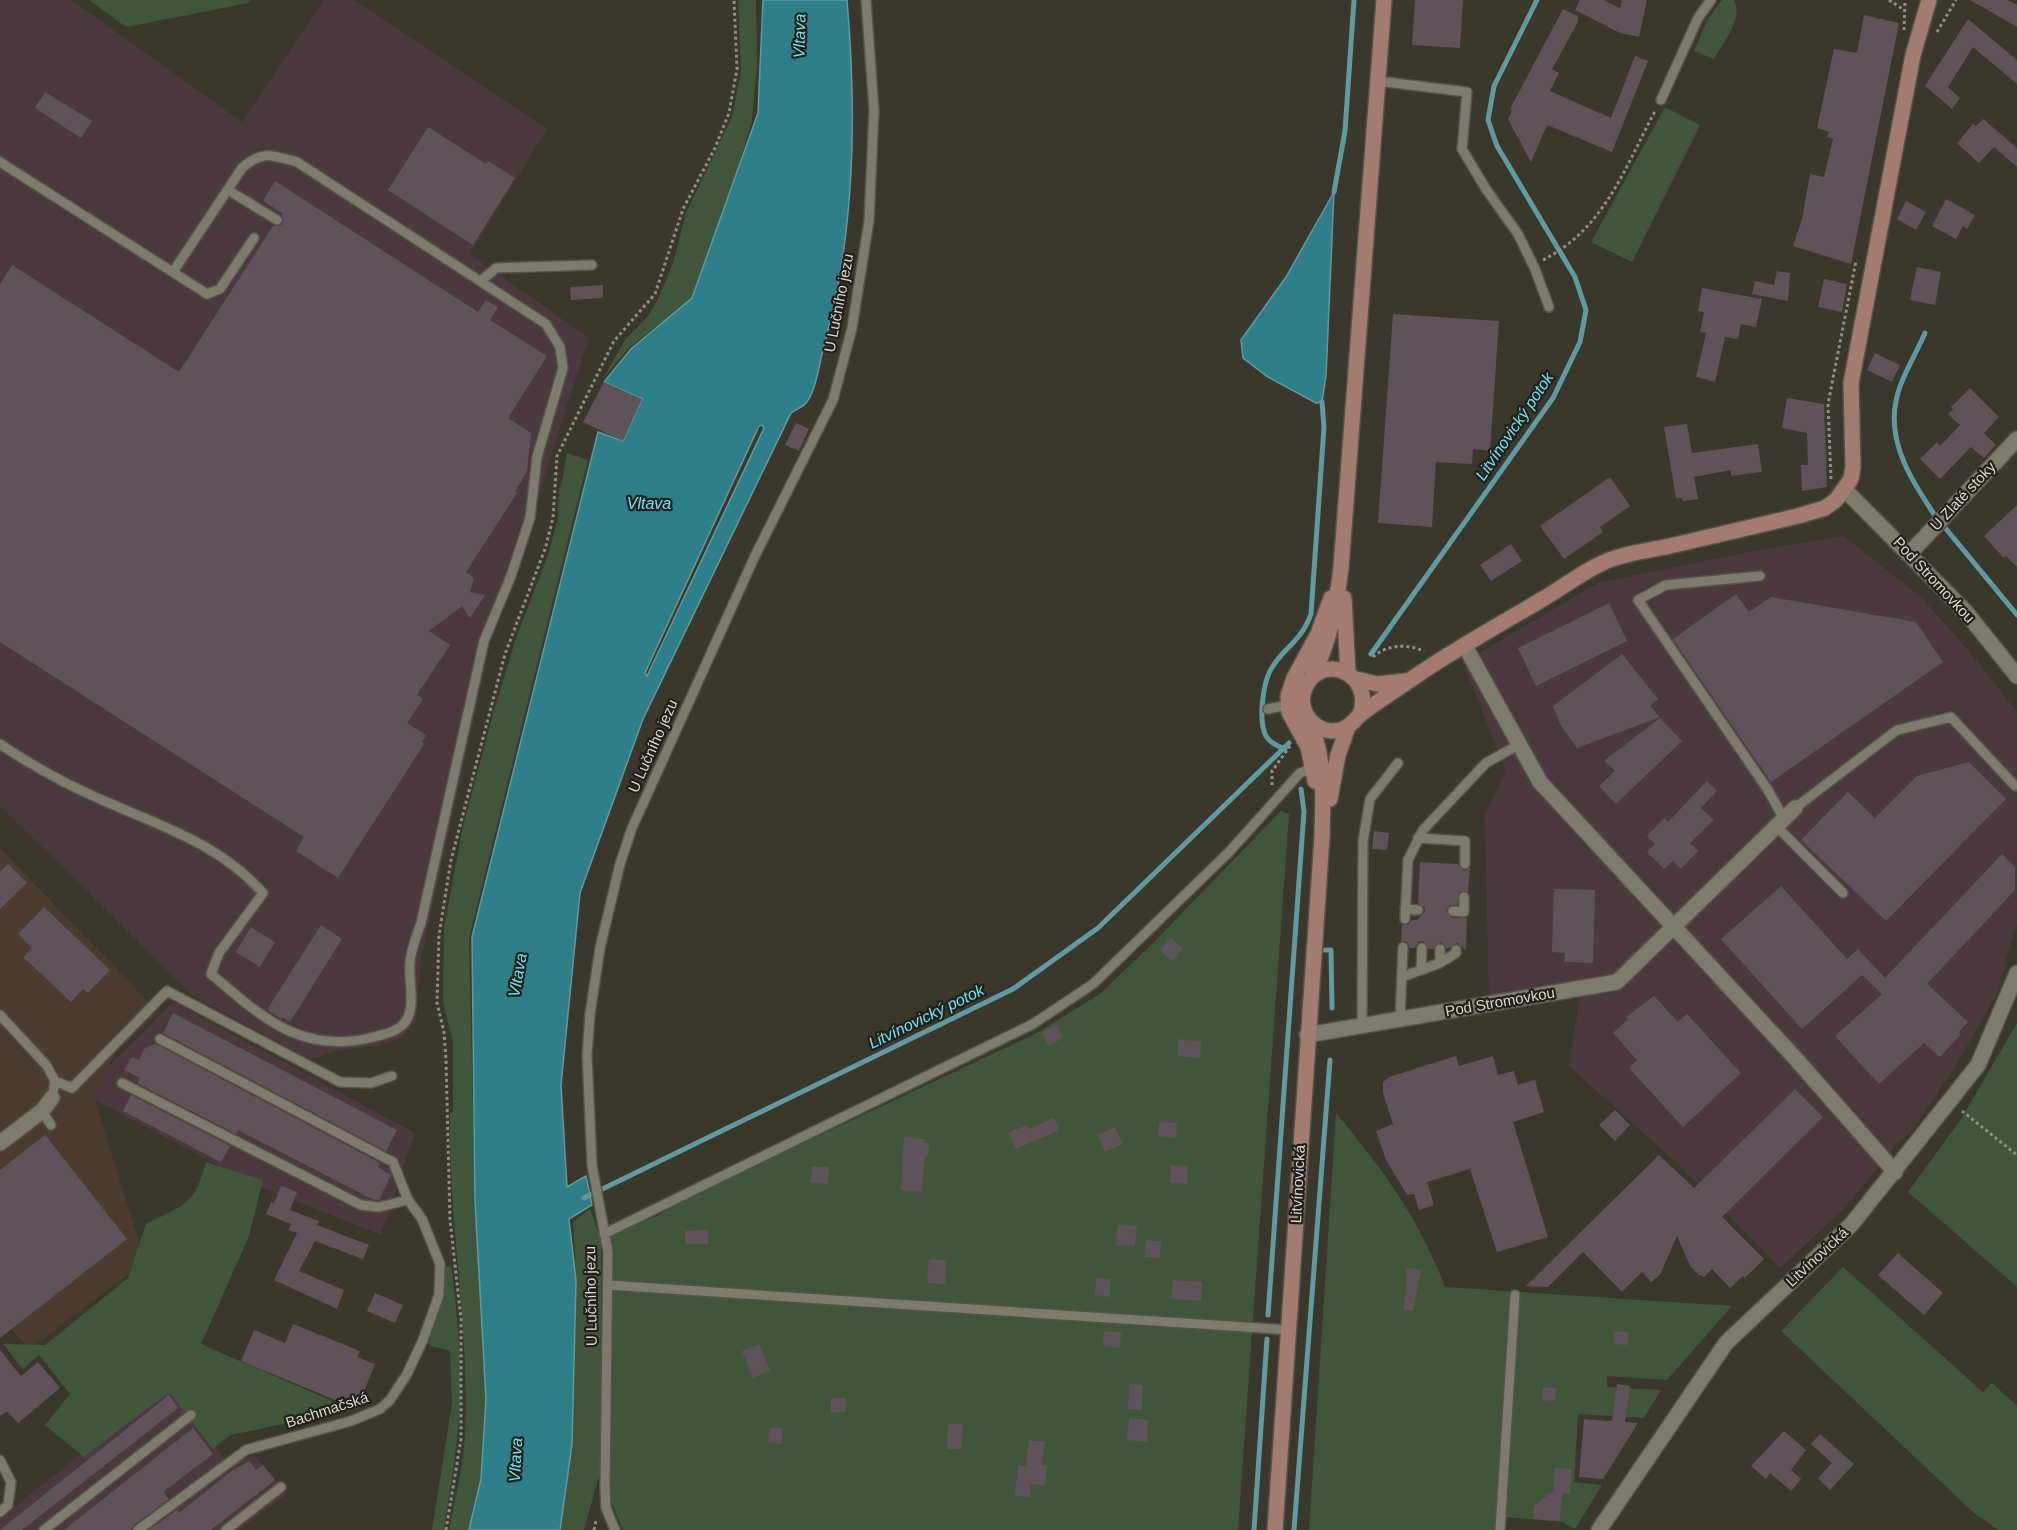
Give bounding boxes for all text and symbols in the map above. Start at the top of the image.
water label: Vltava [791,14,808,58]
street label: U Lučního jezu [821,252,856,354]
water label: Litvínovický potok [1472,368,1557,483]
street label: U Zlaté stoky [1927,457,1999,533]
water label: Vltava [627,495,671,512]
street label: Pod Stromovkou [1890,533,1978,626]
street label: U Lučního jezu [624,697,681,795]
water label: Vltava [505,952,530,998]
water label: Litvínovický potok [866,981,988,1052]
street label: Pod Stromovkou [1444,984,1556,1020]
street label: Litvínovická [1287,1144,1308,1224]
street label: Litvínovická [1782,1223,1852,1290]
street label: U Lučního jezu [581,1246,600,1346]
street label: Bachmačská [283,1388,371,1431]
water label: Vltava [506,1437,525,1483]

